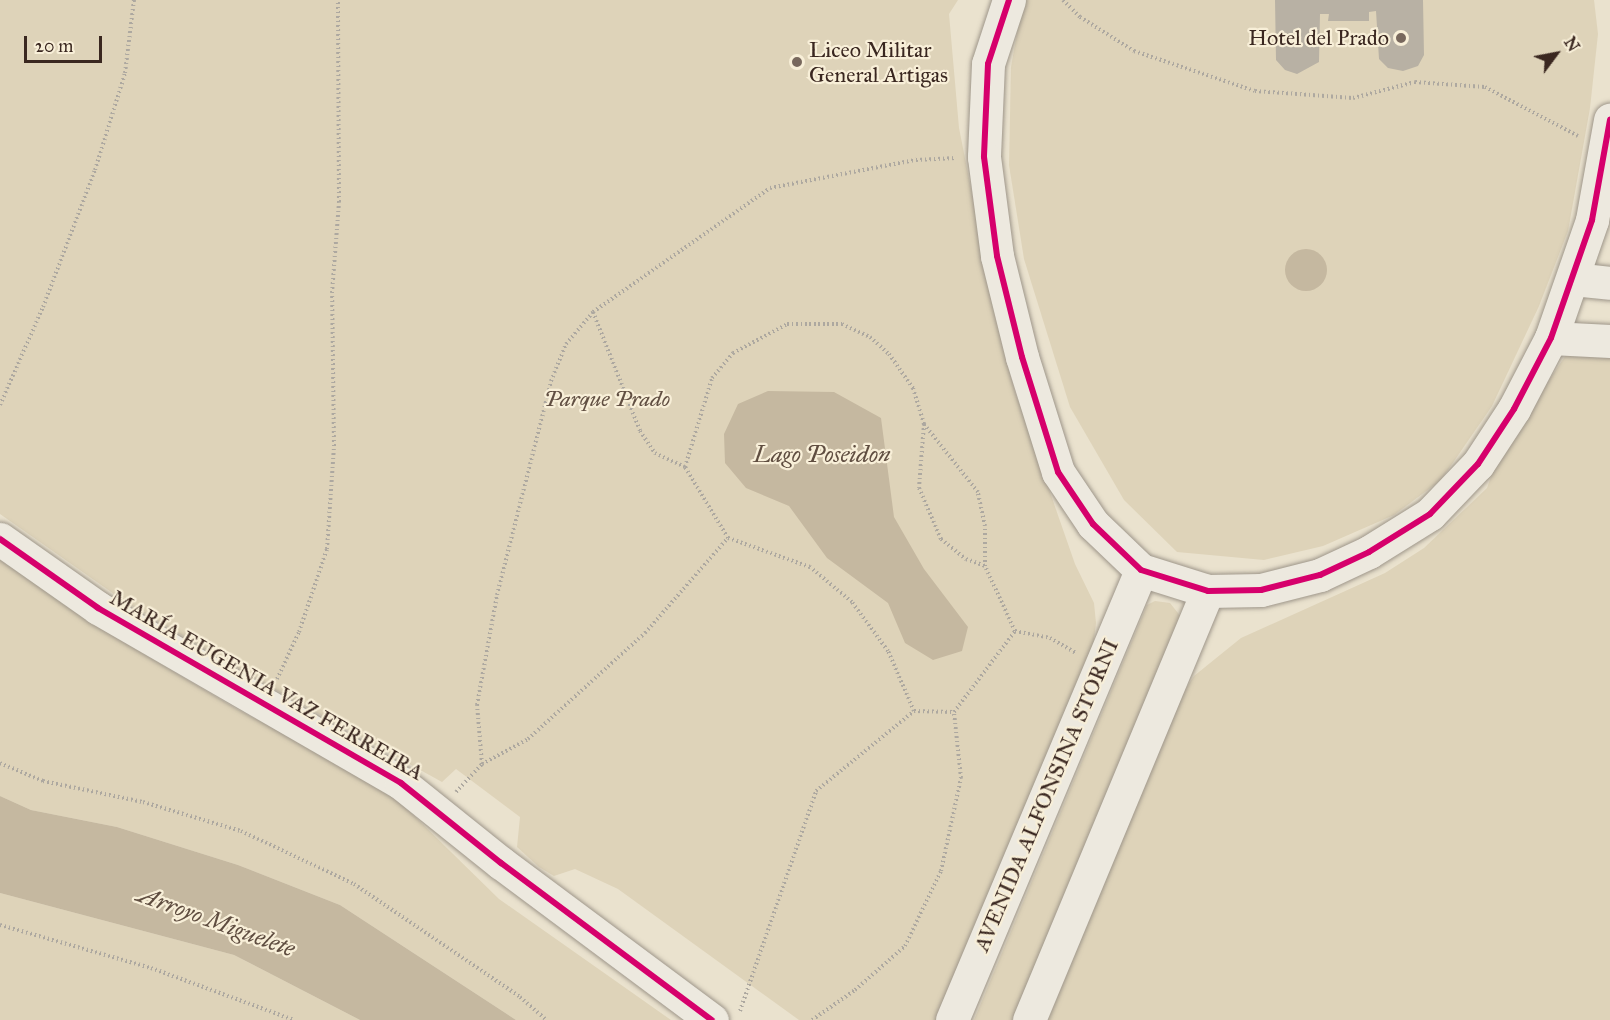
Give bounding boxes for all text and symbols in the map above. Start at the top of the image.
scale bar [27,24,105,62]
north arrow [1526,24,1586,84]
place label: Hotel del Prado [1248,25,1389,51]
marker: Hotel del Prado [1394,31,1408,45]
text: N [1560,33,1583,55]
text: 20 m [35,35,73,57]
place label: Liceo Militar General Artigas [809,36,948,88]
marker: Liceo Militar General Artigas [790,55,804,69]
park label: Parque Prado [544,386,670,412]
water label: Lago Poseidon [753,441,891,469]
street label: MARÍA EUGENIA VAZ FERREIRA [105,584,429,786]
street label: AVENIDA ALFONSINA STORNI [968,635,1124,955]
water label: Arroyo Miguelete [133,880,299,964]

